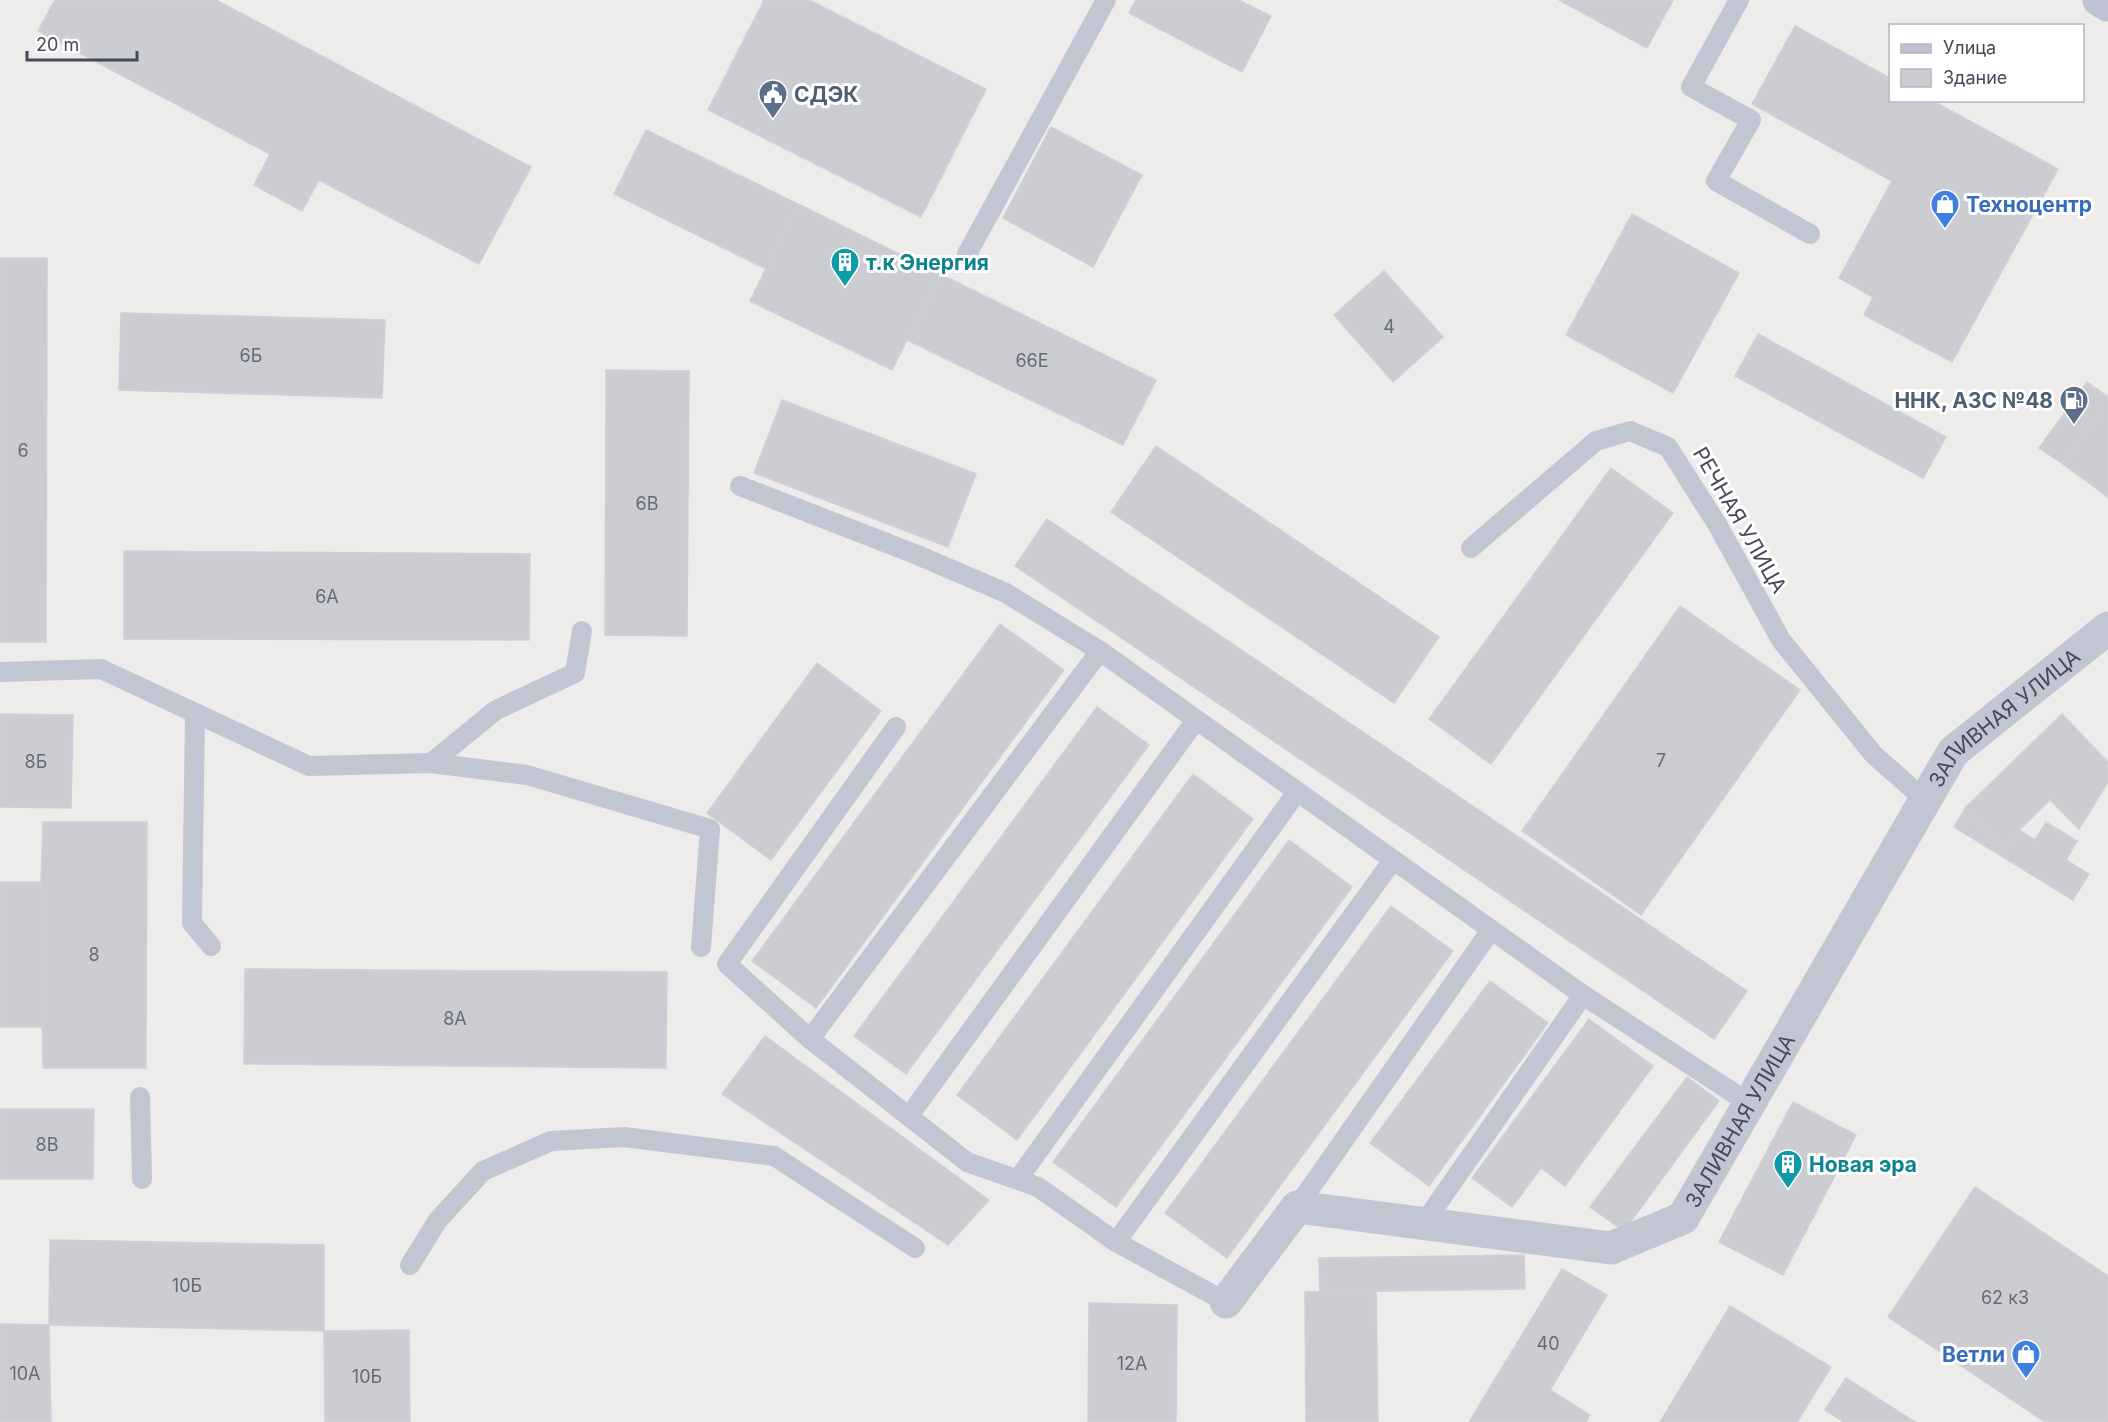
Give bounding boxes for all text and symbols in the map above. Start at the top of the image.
scale bar [27,24,136,62]
legend [1889,24,2084,102]
text: 20 m [36,34,79,55]
text: Улица [1943,37,1996,58]
text: Здание [1943,67,2007,88]
public building icon: СДЭК [757,78,789,120]
place label: СДЭК [794,82,858,107]
shop icon: Техноцентр [1929,188,1961,230]
place label: Техноцентр [1966,192,2092,217]
building icon: т.к Энергия [829,246,861,288]
place label: т.к Энергия [866,250,989,275]
house number: 4 [1383,316,1395,337]
house number: 6Б [240,345,262,366]
house number: 66Е [1015,350,1049,371]
fuel station icon: ННК, АЗС №48 [2058,384,2090,426]
place label: ННК, АЗС №48 [1894,388,2053,413]
house number: 6 [17,440,29,461]
street label: РЕЧНАЯ УЛИЦА [1688,442,1792,598]
house number: 6В [636,493,658,514]
house number: 6А [315,586,339,607]
street label: ЗАЛИВНАЯ УЛИЦА [1923,643,2085,791]
house number: 7 [1656,750,1666,771]
house number: 8Б [25,751,47,772]
house number: 8 [88,944,100,965]
house number: 8А [443,1008,467,1029]
street label: ЗАЛИВНАЯ УЛИЦА [1679,1029,1800,1212]
house number: 8В [36,1134,58,1155]
building icon: Новая эра [1772,1148,1804,1190]
place label: Новая эра [1809,1152,1917,1177]
house number: 10Б [172,1275,202,1296]
house number: 62 к3 [1981,1287,2029,1308]
house number: 40 [1537,1333,1559,1354]
shop icon: Ветли [2010,1338,2042,1380]
place label: Ветли [1942,1342,2005,1367]
house number: 12А [1117,1353,1147,1374]
house number: 10А [9,1363,41,1384]
house number: 10Б [352,1366,382,1387]

